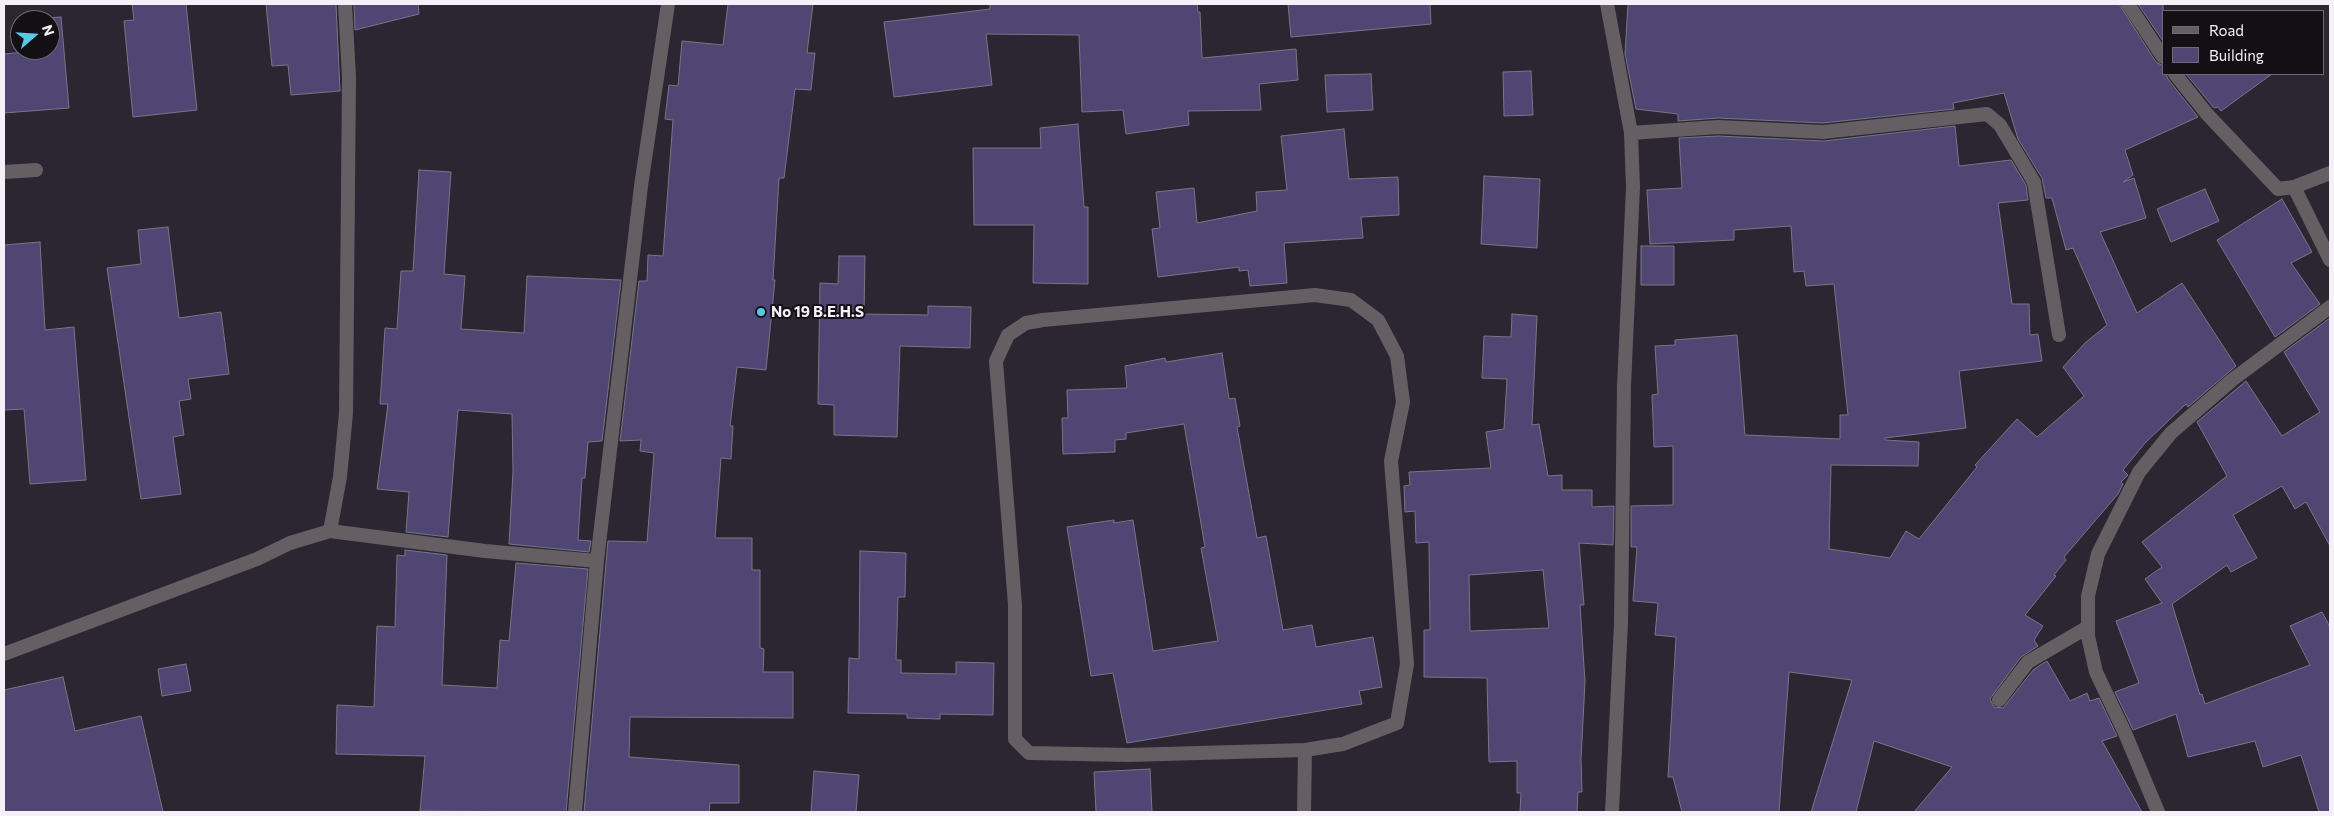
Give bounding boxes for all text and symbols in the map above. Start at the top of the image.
north arrow [10,10,60,60]
legend [2162,10,2324,75]
text: Road [2209,21,2244,39]
text: N [39,23,58,38]
text: Building [2209,46,2264,64]
place label: No 19 B.E.H.S [771,303,864,321]
marker: No 19 B.E.H.S [755,306,767,318]

